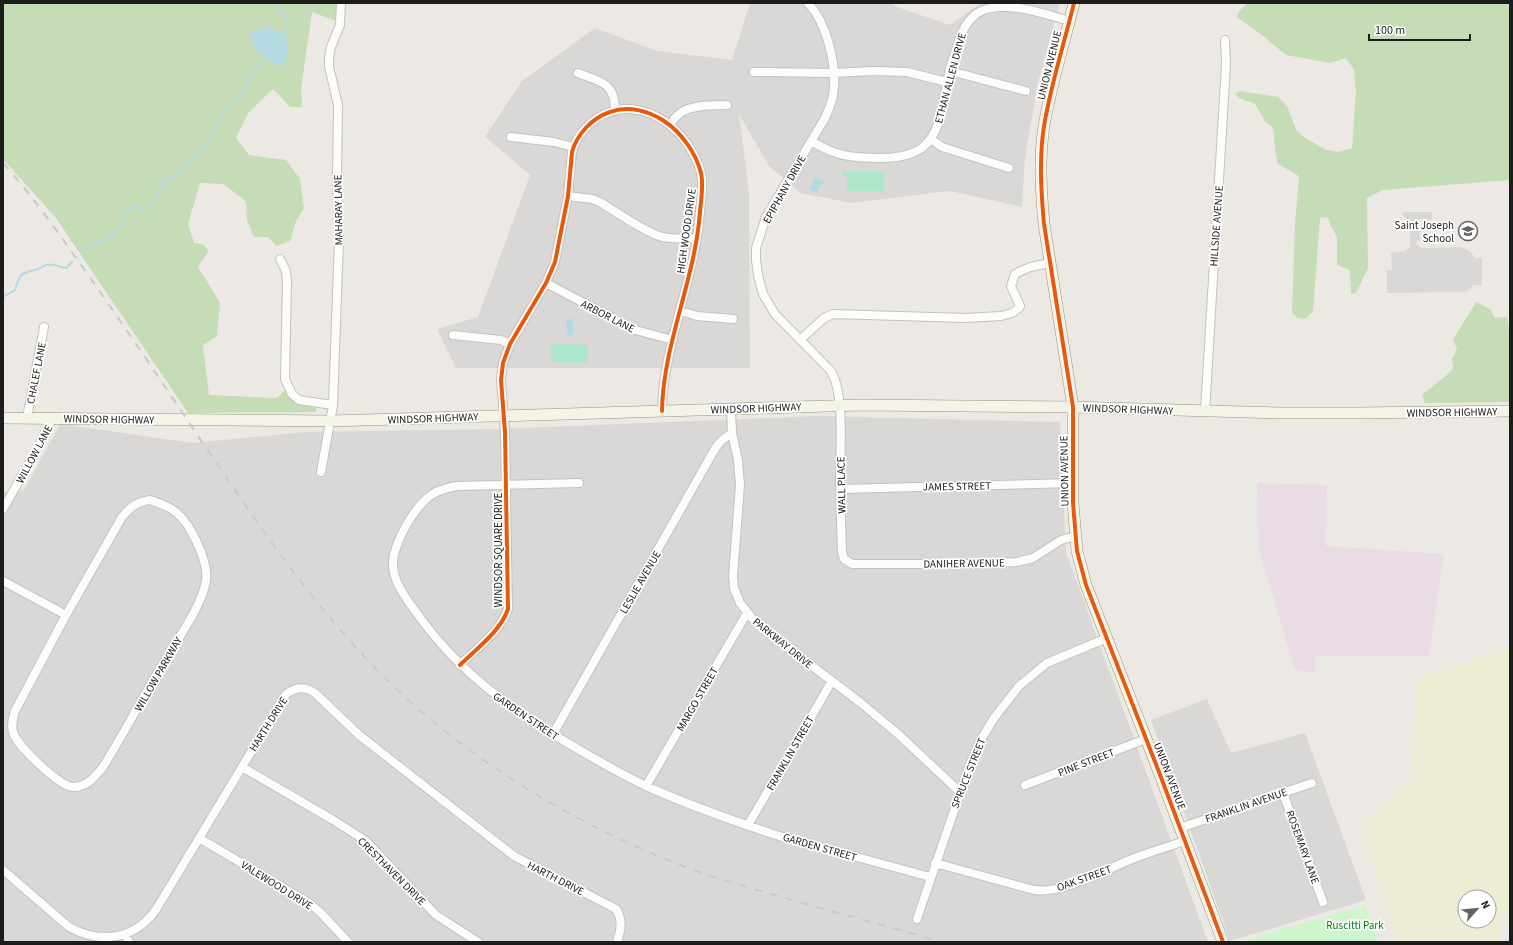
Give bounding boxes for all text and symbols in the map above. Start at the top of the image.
scale bar [1369,16,1470,42]
text: 100 m [1375,22,1405,39]
street label: UNION AVENUE [1034,29,1065,101]
street label: ETHAN ALLEN DRIVE [931,31,970,125]
street label: EPIPHANY DRIVE [759,152,810,226]
street label: MAHARAY LANE [330,174,347,246]
street label: HILLSIDE AVENUE [1206,185,1227,267]
street label: HIGH WOOD DRIVE [673,187,700,275]
place label: Saint Joseph School [1395,218,1454,246]
school or university icon: Saint Joseph School [1457,220,1479,242]
street label: ARBOR LANE [578,296,638,337]
street label: CHALEF LANE [23,341,50,405]
street label: WINDSOR HIGHWAY [710,399,802,418]
street label: WINDSOR HIGHWAY [1082,400,1174,419]
street label: WINDSOR HIGHWAY [1406,404,1498,421]
street label: WINDSOR HIGHWAY [387,409,479,428]
street label: WINDSOR HIGHWAY [63,411,155,428]
street label: WILLOW LANE [13,422,56,486]
street label: UNION AVENUE [1056,435,1073,507]
street label: WALL PLACE [833,456,849,514]
street label: JAMES STREET [923,478,991,495]
street label: WINDSOR SQUARE DRIVE [491,492,506,607]
street label: LESLIE AVENUE [616,548,665,617]
street label: DANIHER AVENUE [923,555,1005,572]
street label: PARKWAY DRIVE [749,614,816,672]
street label: WILLOW PARKWAY [131,633,186,714]
street label: MARGO STREET [673,664,722,734]
street label: GARDEN STREET [490,689,562,744]
street label: HARTH DRIVE [246,694,291,754]
street label: FRANKLIN STREET [763,713,818,793]
street label: SPRUCE STREET [947,735,990,811]
street label: UNION AVENUE [1150,740,1189,812]
street label: PINE STREET [1056,745,1117,780]
street label: FRANKLIN AVENUE [1203,784,1289,827]
street label: ROSEMARY LANE [1282,808,1323,886]
street label: GARDEN STREET [781,830,859,865]
street label: CRESTHAVEN DRIVE [354,834,429,909]
street label: VALEWOOD DRIVE [238,857,316,914]
street label: HARTH DRIVE [525,858,587,899]
street label: OAK STREET [1055,862,1114,895]
north arrow [1457,889,1497,929]
text: N [1477,898,1494,911]
park label: Ruscitti Park [1326,918,1384,933]

